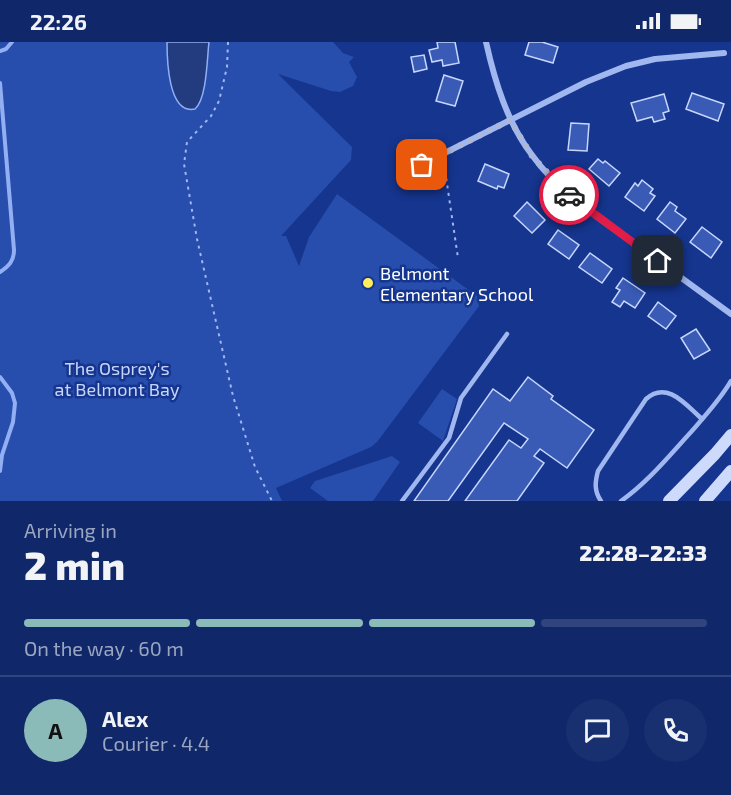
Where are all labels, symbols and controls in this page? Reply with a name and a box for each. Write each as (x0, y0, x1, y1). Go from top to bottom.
text: 22:26 (30, 8, 87, 34)
pin (396, 139, 447, 190)
icon: bag (405, 148, 438, 181)
courier (539, 165, 599, 225)
icon: car (553, 179, 586, 212)
pin (632, 235, 683, 286)
icon: home (641, 244, 674, 277)
place label: Belmont Elementary School (380, 262, 534, 305)
marker: Belmont Elementary School (361, 276, 375, 290)
park label: The Osprey's at Belmont Bay (55, 357, 180, 400)
text: Arriving in (24, 518, 117, 542)
text: 22:28–22:33 (579, 539, 707, 565)
text: 2 min (24, 541, 125, 588)
text: On the way · 60 m (24, 636, 184, 660)
button: chat (566, 699, 629, 762)
button: phone (644, 699, 707, 762)
text: Alex (102, 705, 148, 731)
text: A (48, 717, 63, 743)
text: Courier · 4.4 (102, 731, 210, 755)

